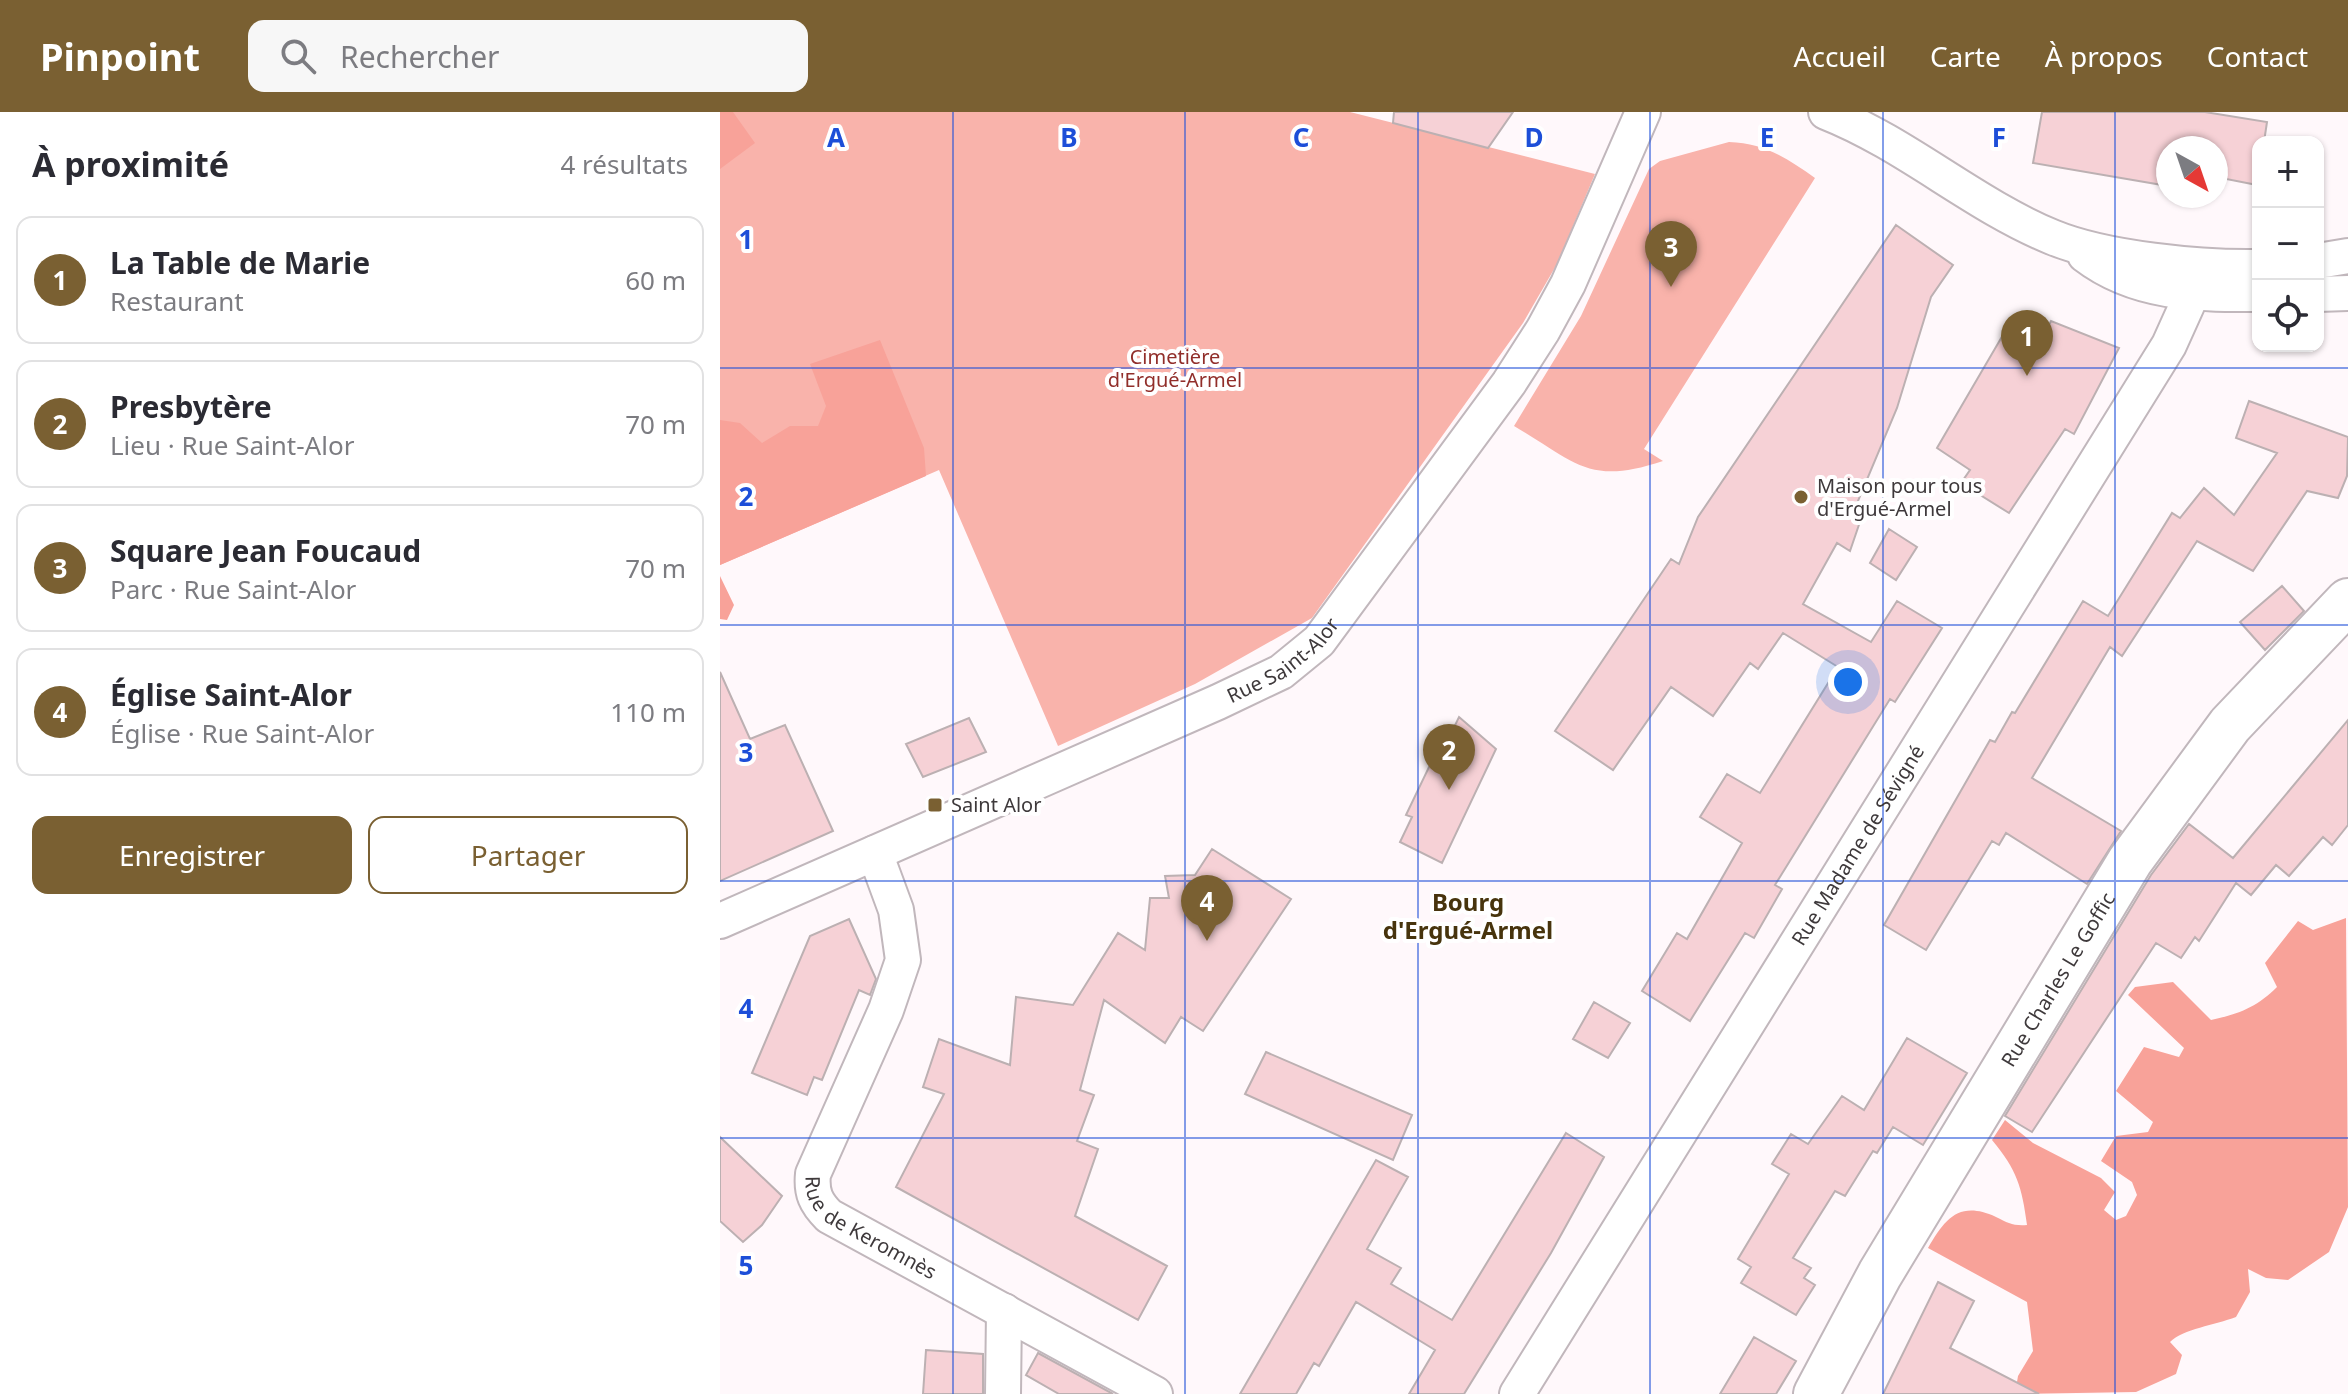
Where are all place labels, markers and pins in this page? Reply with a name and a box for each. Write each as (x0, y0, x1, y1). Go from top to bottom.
pin: 3 (1645, 221, 1697, 287)
pin: 1 (2001, 310, 2053, 376)
place label: Maison pour tous d'Ergué-Armel (1817, 472, 1982, 522)
marker: Maison pour tous d'Ergué-Armel (1792, 488, 1810, 506)
pin: 2 (1423, 724, 1475, 790)
place label: Saint Alor (951, 791, 1041, 818)
marker: Saint Alor (926, 796, 944, 814)
pin: 4 (1181, 875, 1233, 941)

